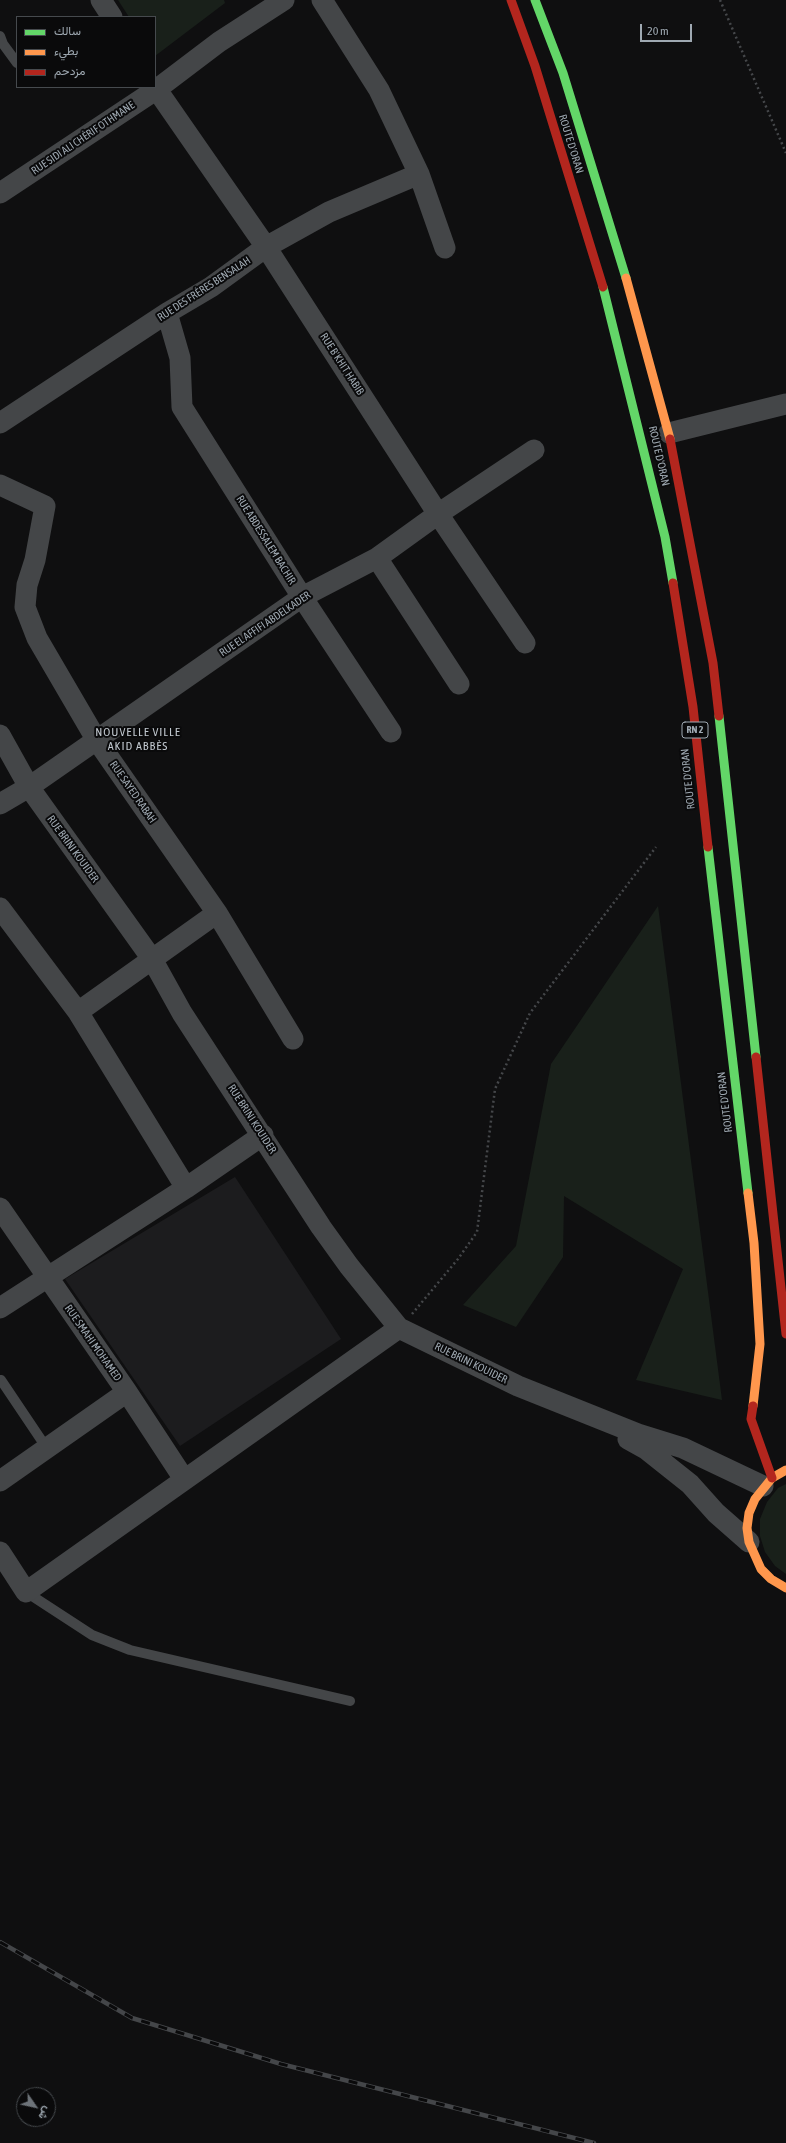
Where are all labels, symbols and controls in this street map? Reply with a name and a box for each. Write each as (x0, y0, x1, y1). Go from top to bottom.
legend (16, 16, 156, 88)
scale bar (642, 16, 694, 42)
text: سالك (54, 24, 81, 38)
text: 20 m (647, 24, 669, 38)
text: بطيء (54, 44, 78, 58)
text: مزدحم (54, 64, 85, 78)
street label: RUE SIDI ALI CHÉRIF OTHMANE (29, 99, 137, 177)
street label: ROUTE D'ORAN (556, 113, 586, 175)
street label: RUE DES FRÈRES BENSALAH (155, 254, 253, 324)
street label: RUE B'KHIT HABIB (317, 331, 367, 397)
street label: ROUTE D'ORAN (646, 425, 672, 487)
street label: RUE ABDESSALEM BACHIR (233, 493, 299, 587)
street label: RUE EL AFFIFI ABDELKADER (217, 589, 313, 659)
road number: RN 2 (682, 722, 708, 738)
district label: NOUVELLE VILLE AKID ABBÈS (95, 725, 181, 753)
street label: ROUTE D'ORAN (678, 748, 698, 810)
street label: RUE SAYED RABAH (107, 758, 159, 826)
street label: RUE BRINI KOUIDER (44, 813, 102, 885)
street label: ROUTE D'ORAN (715, 1071, 735, 1133)
street label: RUE BRINI KOUIDER (225, 1082, 279, 1156)
street label: RUE SMAHI MOHAMED (62, 1302, 124, 1384)
street label: RUE BRINI KOUIDER (432, 1340, 510, 1386)
north arrow (16, 2087, 56, 2127)
text: ش (36, 2104, 54, 2122)

